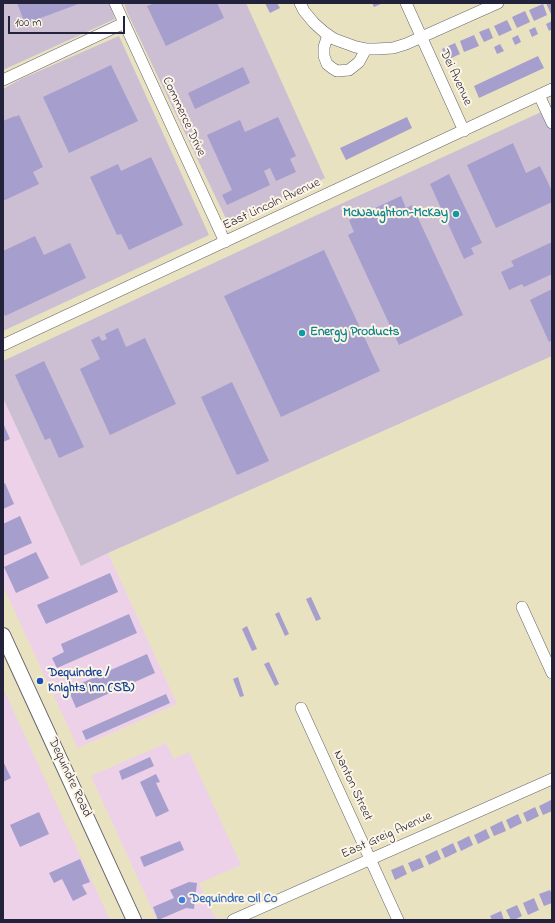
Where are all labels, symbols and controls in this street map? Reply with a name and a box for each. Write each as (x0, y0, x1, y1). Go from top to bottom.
scale bar (10, 8, 127, 34)
text: 100 m (15, 14, 42, 32)
street label: Dei Avenue (435, 48, 475, 108)
street label: Commerce Drive (158, 75, 208, 159)
street label: East Lincoln Avenue (221, 176, 323, 234)
place label: McNaughton-McKay (343, 206, 448, 222)
marker: McNaughton-McKay (451, 209, 461, 219)
place label: Energy Products (310, 325, 399, 341)
marker: Energy Products (297, 328, 307, 338)
place label: Dequindre / Knights Inn (SB) (48, 666, 134, 697)
marker: Dequindre / Knights Inn (SB) (35, 676, 45, 686)
street label: Dequindre Road (44, 736, 94, 820)
street label: Nanton Street (329, 748, 375, 824)
street label: East Greig Avenue (339, 809, 435, 863)
place label: Dequindre Oil Co (190, 892, 278, 908)
marker: Dequindre Oil Co (177, 895, 187, 905)

